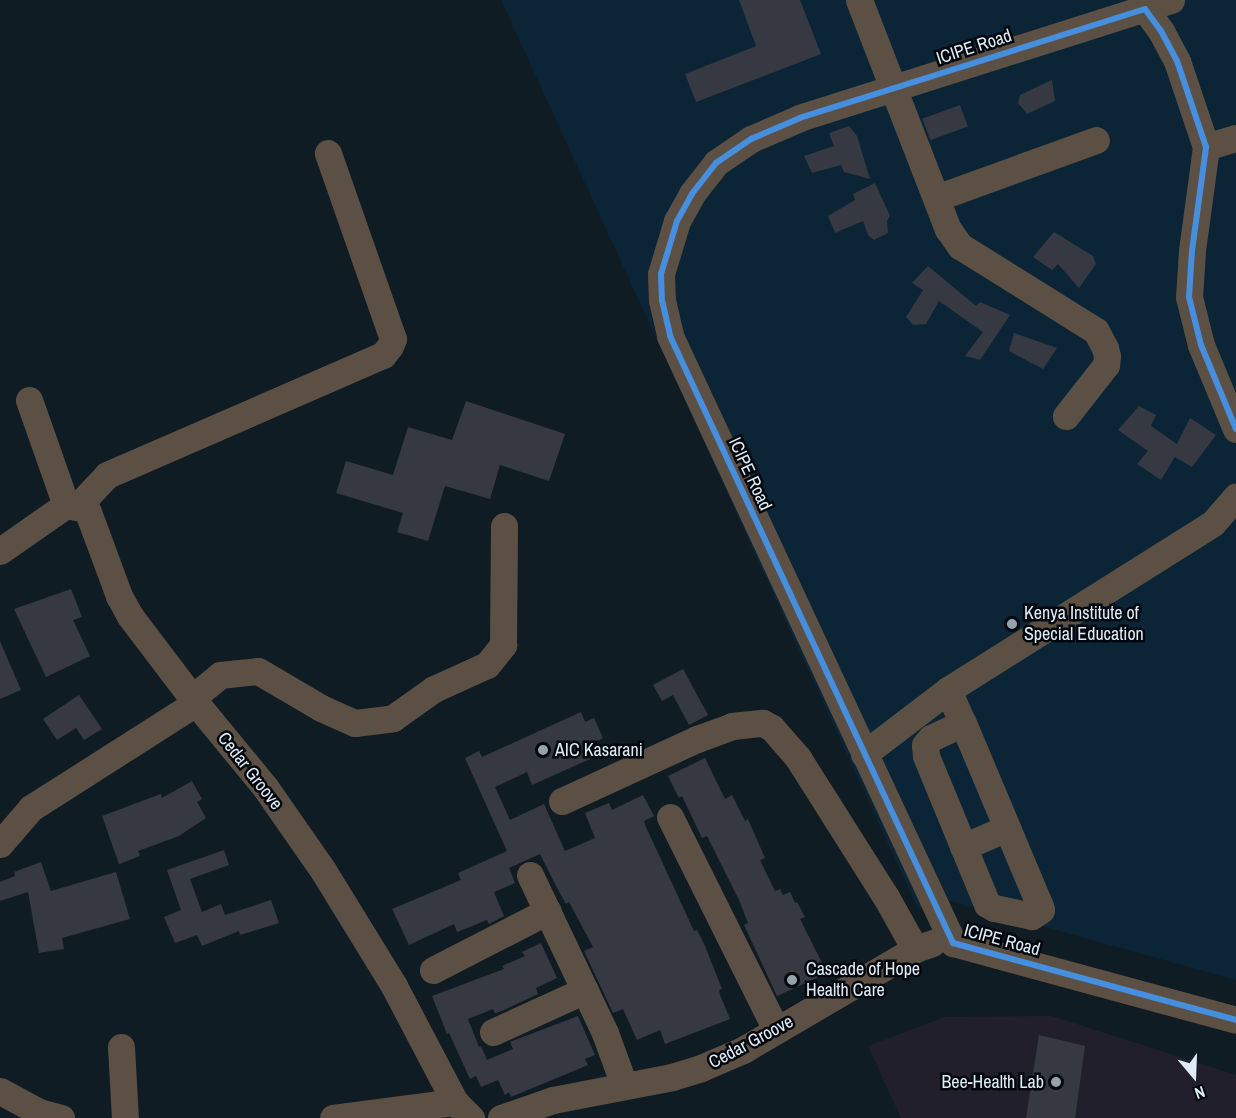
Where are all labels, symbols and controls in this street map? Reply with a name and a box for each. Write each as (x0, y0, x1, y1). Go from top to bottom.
street label: ICIPE Road (934, 25, 1014, 69)
street label: ICIPE Road (724, 434, 776, 514)
place label: Kenya Institute of Special Education (1024, 603, 1144, 646)
marker: Kenya Institute of Special Education (1005, 617, 1019, 631)
street label: Cedar Groove (213, 728, 287, 814)
place label: AIC Kasarani (555, 739, 643, 761)
marker: AIC Kasarani (536, 743, 550, 757)
street label: ICIPE Road (962, 919, 1042, 961)
place label: Cascade of Hope Health Care (806, 959, 920, 1002)
marker: Cascade of Hope Health Care (783, 971, 801, 989)
street label: Cedar Groove (705, 1011, 797, 1073)
north arrow (1164, 1046, 1224, 1106)
place label: Bee-Health Lab (941, 1071, 1044, 1093)
marker: Bee-Health Lab (1049, 1075, 1063, 1089)
text: N (1192, 1081, 1208, 1105)

